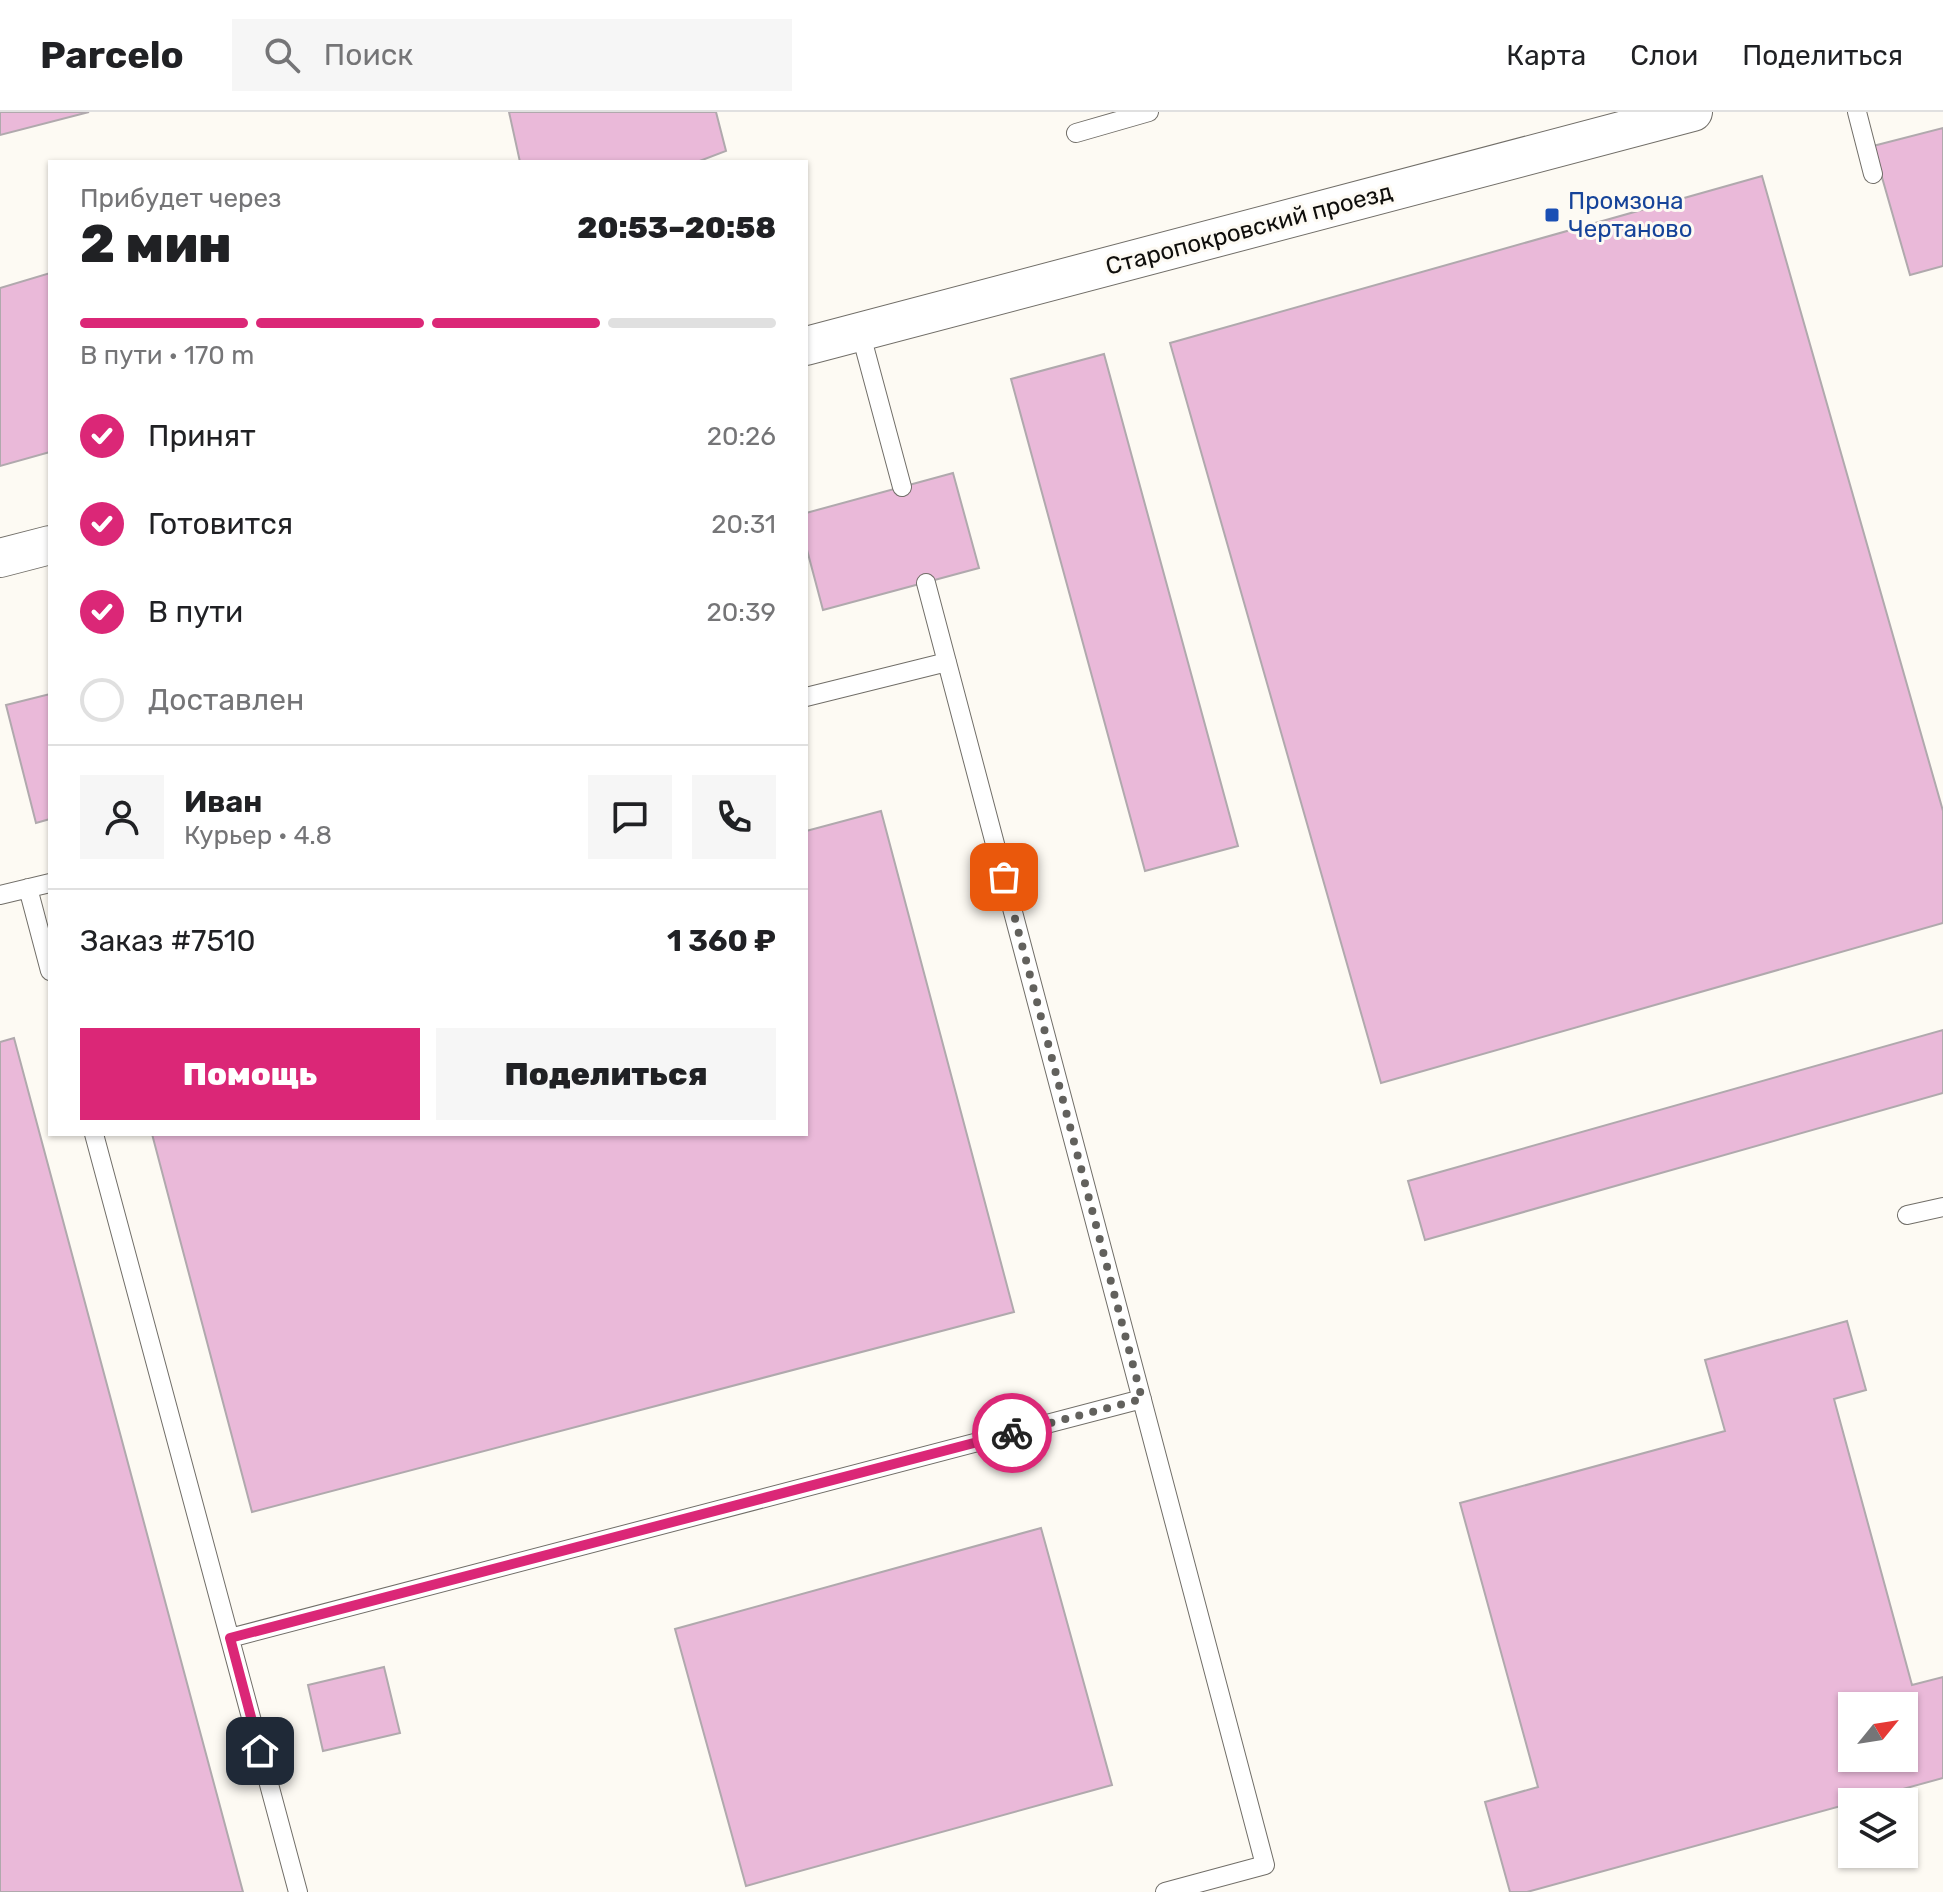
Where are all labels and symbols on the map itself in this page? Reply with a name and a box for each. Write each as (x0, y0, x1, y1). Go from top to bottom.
street label: Старопокровский проезд (1103, 177, 1395, 281)
place label: Промзона Чертаново (1568, 187, 1693, 243)
marker: Промзона Чертаново (1543, 206, 1561, 224)
pin (970, 843, 1038, 911)
courier (972, 1393, 1052, 1473)
north arrow (1838, 1692, 1918, 1772)
pin (226, 1717, 294, 1785)

